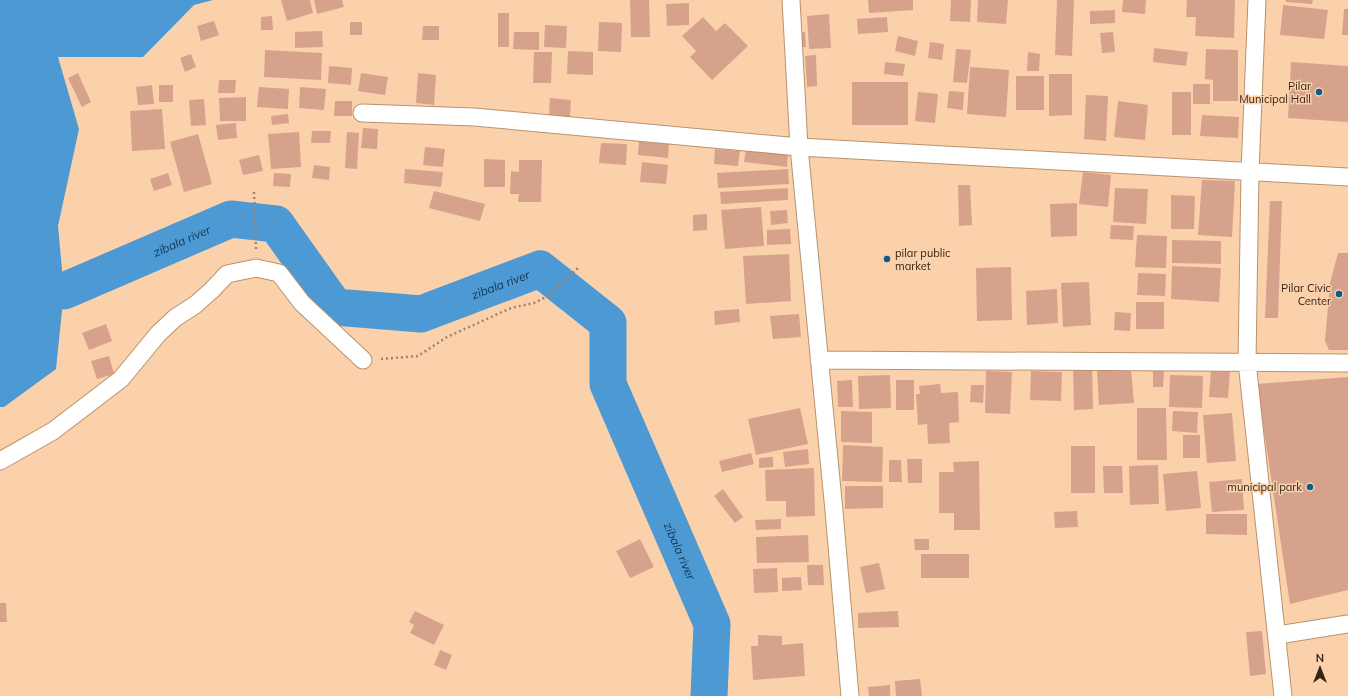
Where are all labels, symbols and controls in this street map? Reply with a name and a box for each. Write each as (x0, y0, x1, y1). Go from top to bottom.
place label: Pilar Municipal Hall (1239, 79, 1311, 106)
marker: Pilar Municipal Hall (1314, 87, 1324, 97)
water label: zibala river (151, 221, 213, 259)
place label: pilar public market (895, 246, 951, 273)
marker: pilar public market (882, 254, 892, 264)
water label: zibala river (469, 266, 532, 302)
place label: Pilar Civic Center (1281, 281, 1332, 308)
marker: Pilar Civic Center (1334, 289, 1344, 299)
place label: municipal park (1227, 480, 1302, 494)
marker: municipal park (1305, 482, 1315, 492)
water label: zibala river (661, 520, 700, 582)
north arrow (1300, 648, 1340, 688)
text: N (1316, 651, 1324, 665)

